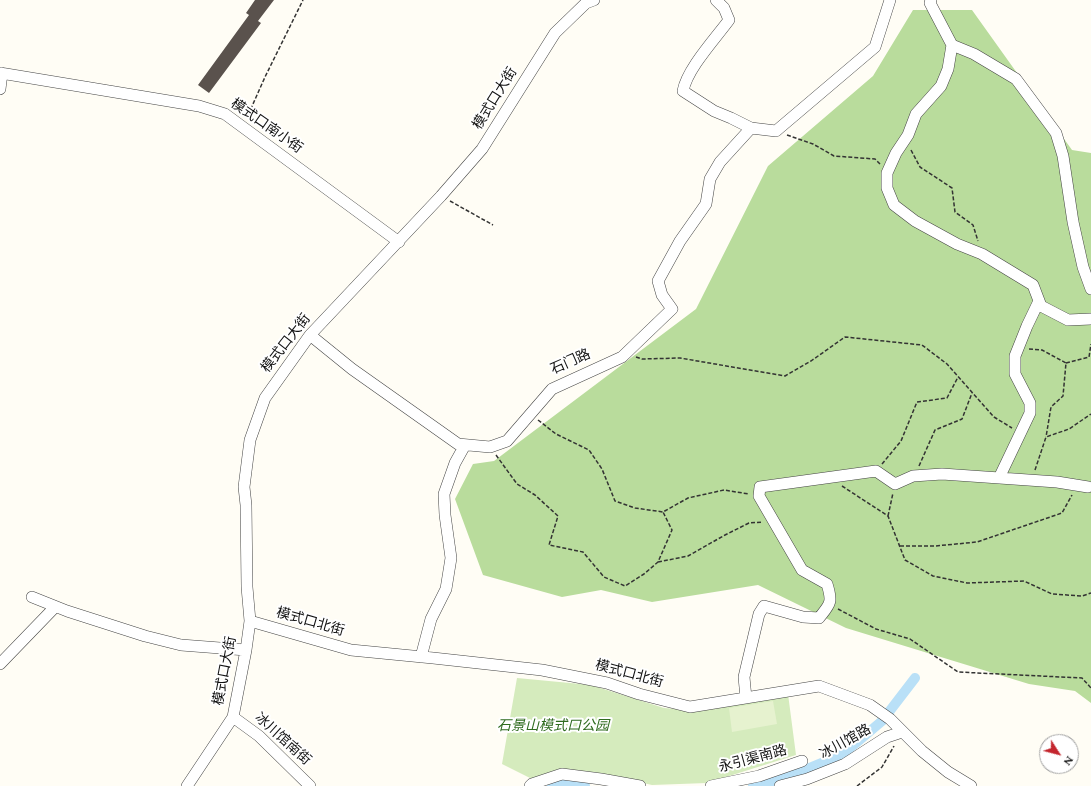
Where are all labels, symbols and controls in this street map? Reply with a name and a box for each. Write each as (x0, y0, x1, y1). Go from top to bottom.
street label: 模式口大街 (470, 65, 522, 133)
street label: 模式口南小街 (227, 96, 305, 158)
street label: 模式口大街 (259, 311, 315, 377)
street label: 石门路 (548, 347, 594, 379)
street label: 模式口北街 (274, 605, 346, 641)
street label: 模式口大街 (211, 635, 241, 707)
street label: 模式口北街 (593, 658, 665, 692)
street label: 冰川馆南街 (250, 710, 314, 770)
park label: 石景山模式口公园 (497, 719, 609, 735)
street label: 冰川馆路 (817, 722, 875, 764)
north arrow (1039, 734, 1079, 774)
street label: 永引渠南路 (717, 743, 789, 777)
text: N (1059, 752, 1078, 769)

